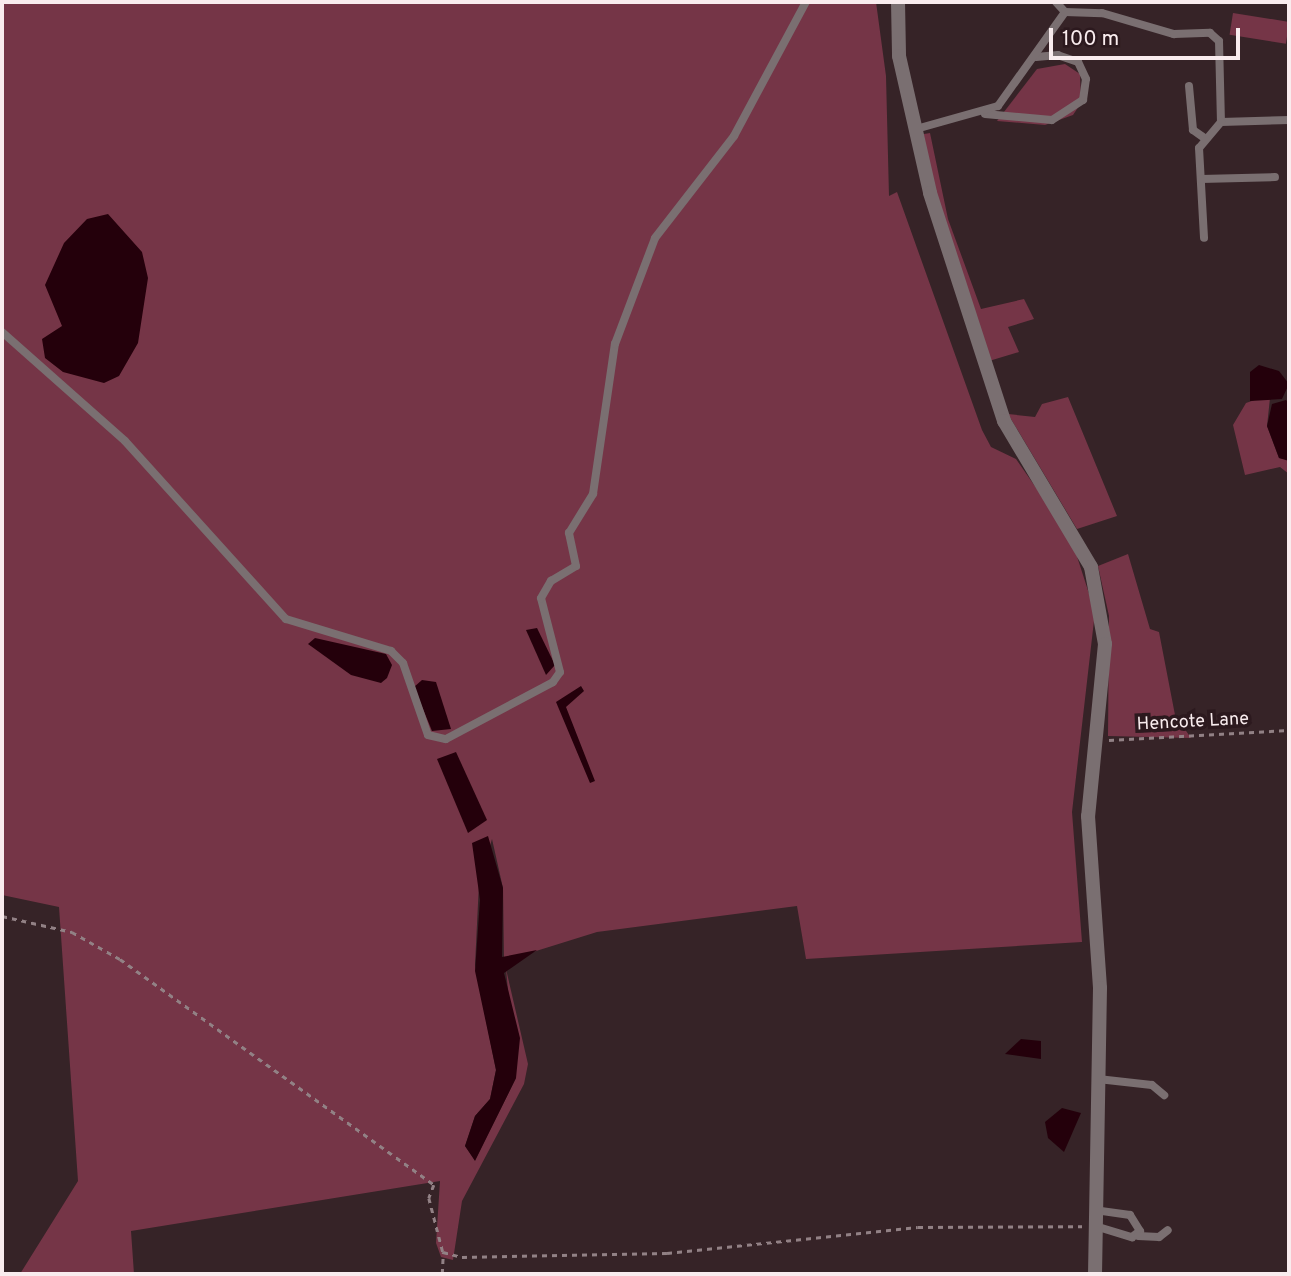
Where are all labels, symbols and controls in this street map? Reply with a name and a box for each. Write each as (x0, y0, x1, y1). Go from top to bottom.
scale bar (1053, 14, 1244, 58)
text: 100 m (1062, 26, 1119, 53)
street label: Hencote Lane (1136, 709, 1250, 737)

